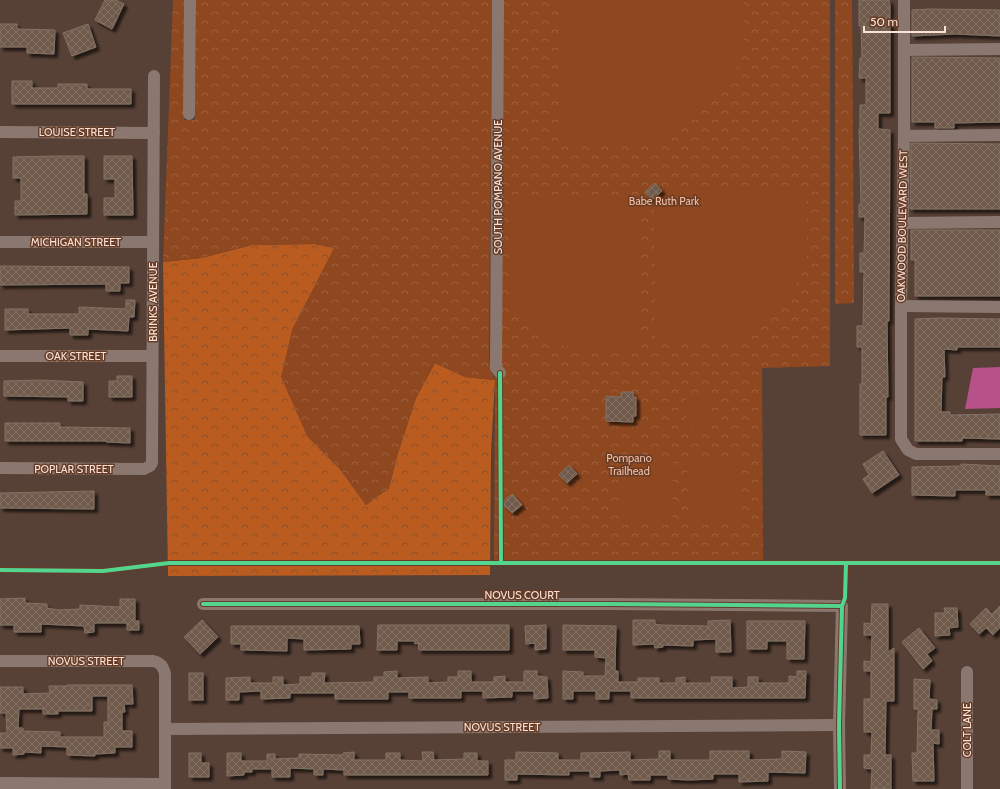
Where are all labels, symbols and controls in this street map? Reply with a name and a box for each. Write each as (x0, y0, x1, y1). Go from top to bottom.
scale bar (864, 8, 945, 34)
text: 50 m (870, 14, 898, 29)
street label: SOUTH POMPANO AVENUE (491, 120, 505, 254)
street label: LOUISE STREET (39, 125, 115, 139)
street label: OAKWOOD BOULEVARD WEST (894, 149, 910, 302)
park label: Babe Ruth Park (629, 194, 699, 208)
street label: MICHIGAN STREET (31, 235, 121, 249)
street label: BRINKS AVENUE (146, 262, 160, 342)
street label: OAK STREET (46, 349, 107, 363)
park label: Pompano Trailhead (606, 451, 652, 478)
street label: POPLAR STREET (34, 462, 114, 476)
street label: NOVUS COURT (484, 588, 560, 602)
street label: NOVUS STREET (48, 654, 124, 668)
street label: COLT LANE (960, 703, 974, 757)
street label: NOVUS STREET (464, 720, 540, 734)

